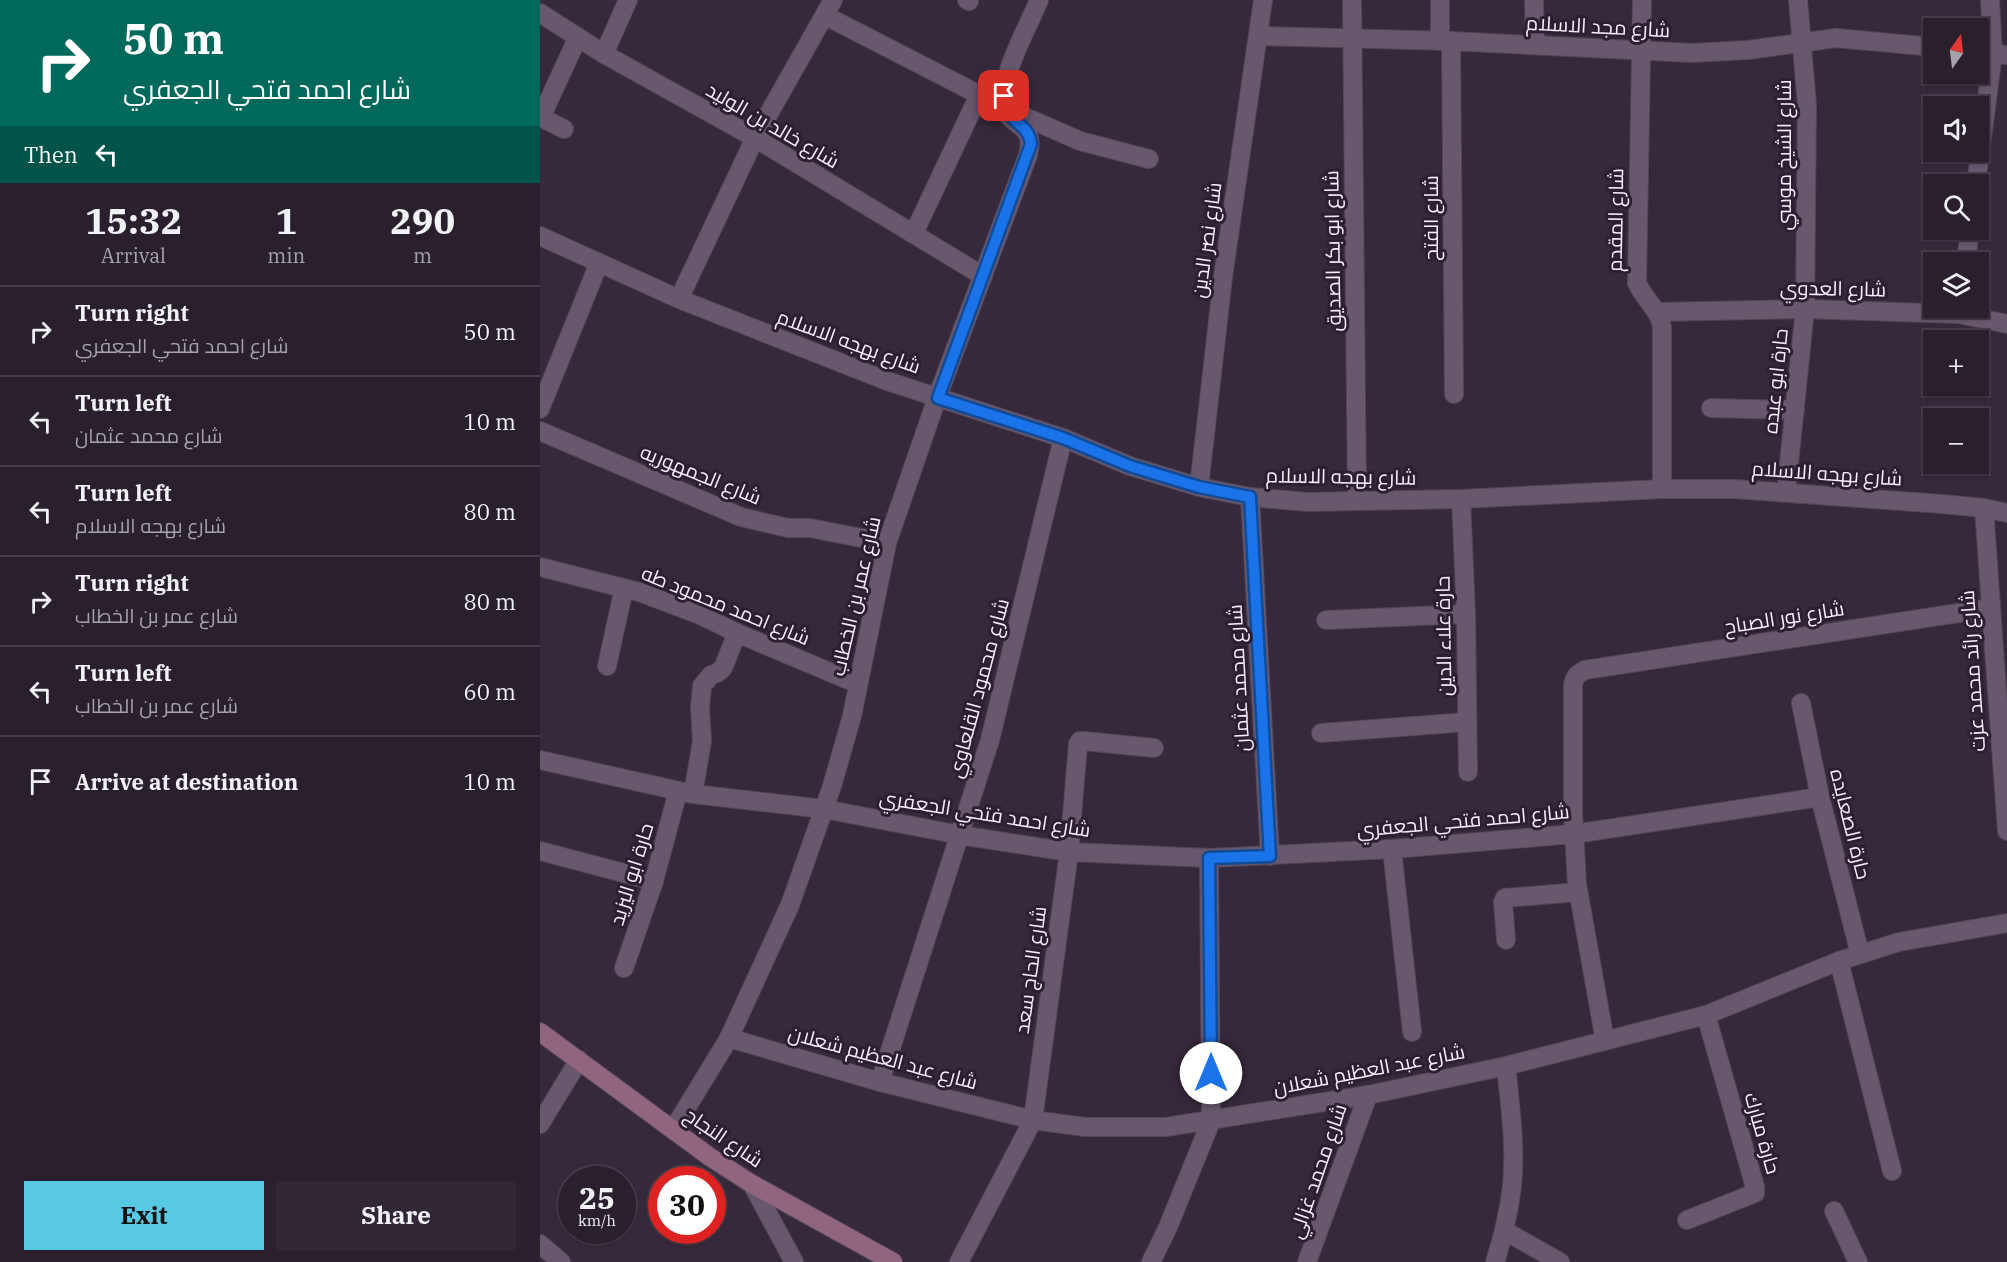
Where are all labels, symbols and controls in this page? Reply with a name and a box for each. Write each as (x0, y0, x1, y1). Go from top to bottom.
street label: شارع مجد الاسلام (1525, 9, 1671, 44)
text: 50 m (123, 11, 224, 66)
north arrow (1923, 18, 1989, 84)
map controls (1923, 18, 1989, 474)
icon: right (24, 24, 102, 102)
pin (978, 70, 1029, 121)
text: شارع احمد فتحي الجعفري (123, 71, 411, 106)
street label: شارع خالد بن الوليد (701, 76, 845, 175)
icon: arrive (987, 79, 1020, 112)
street label: شارع الشيخ موسي (1770, 79, 1799, 231)
button: sound (1923, 96, 1989, 162)
icon: left (90, 138, 123, 171)
text: Then (24, 140, 78, 169)
street label: شارع المقدم (1601, 168, 1630, 272)
street label: شارع ابو بكر الصديق (1317, 170, 1348, 332)
button: search (1923, 174, 1989, 240)
street label: شارع الفتح (1417, 175, 1445, 261)
street label: شارع نصر الدين (1185, 180, 1228, 300)
text: 15:32 (85, 197, 182, 244)
text: 1 (275, 197, 297, 244)
text: 290 (390, 197, 455, 244)
text: Arrival (101, 242, 166, 269)
text: min (267, 242, 305, 269)
text: m (413, 242, 432, 269)
button: layers (1923, 252, 1989, 318)
street label: شارع العدوي (1779, 274, 1886, 305)
text: Turn right (75, 298, 189, 327)
street label: شارع بهجه الاسلام (773, 303, 925, 380)
icon: right (24, 315, 57, 348)
text: 50 m (464, 317, 516, 346)
street label: حارة ابو عبده (1756, 327, 1794, 435)
button: + (1923, 330, 1989, 396)
text: شارع احمد فتحي الجعفري (75, 332, 288, 359)
text: Turn left (75, 388, 171, 417)
icon: left (24, 405, 57, 438)
text: 10 m (464, 407, 516, 436)
button: − (1923, 408, 1989, 474)
text: شارع محمد عثمان (75, 422, 223, 449)
street label: شارع الجمهوريه (636, 437, 766, 511)
street label: شارع بهجه الاسلام (1751, 454, 1903, 493)
street label: شارع بهجه الاسلام (1265, 461, 1417, 492)
text: Turn left (75, 478, 171, 507)
icon: left (24, 495, 57, 528)
text: 80 m (464, 497, 516, 526)
text: شارع بهجه الاسلام (75, 512, 226, 539)
street label: شارع عمر بن الخطاب (824, 514, 887, 679)
street label: شارع احمد محمود طه (637, 559, 814, 652)
text: Turn right (75, 568, 189, 597)
street label: حارة علاء الدين (1428, 576, 1458, 696)
icon: right (24, 585, 57, 618)
text: 80 m (464, 587, 516, 616)
street label: شارع رائد محمد عزت (1953, 589, 1992, 753)
street label: شارع نور الصباح (1722, 594, 1846, 641)
street label: شارع محمود القلعاوي (941, 595, 1018, 782)
text: شارع عمر بن الخطاب (75, 602, 238, 629)
street label: شارع محمد عثمان (1221, 604, 1256, 752)
text: Turn left (75, 658, 171, 687)
icon: left (24, 675, 57, 708)
text: 60 m (464, 677, 516, 706)
text: شارع عمر بن الخطاب (75, 692, 238, 719)
icon: arrive (24, 765, 57, 798)
street label: حارة الصعايده (1824, 766, 1878, 882)
text: Arrive at destination (75, 767, 298, 796)
text: 10 m (464, 767, 516, 796)
street label: شارع احمد فتحي الجعفري (877, 783, 1093, 846)
street label: شارع احمد فتحي الجعفري (1355, 797, 1571, 846)
street label: حارة ابو اليزيد (603, 819, 659, 929)
street label: شارع الحاج سعد (1008, 905, 1053, 1036)
street label: شارع عبد العظيم شعلان (785, 1019, 981, 1096)
street label: شارع عبد العظيم شعلان (1271, 1037, 1467, 1102)
position arrow (1179, 1041, 1243, 1105)
street label: حارة مبارك (1738, 1089, 1788, 1177)
street label: شارع محمد غزالي (1281, 1100, 1356, 1243)
street label: شارع النجاح (679, 1101, 769, 1174)
speed limit sign: 30 (648, 1166, 726, 1244)
text: 25 (579, 1178, 615, 1217)
button: Exit (24, 1181, 264, 1250)
button: Share (276, 1181, 516, 1250)
text: km/h (578, 1211, 616, 1230)

